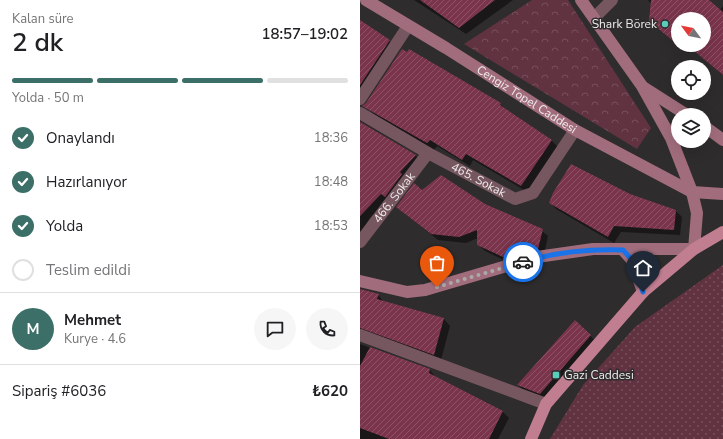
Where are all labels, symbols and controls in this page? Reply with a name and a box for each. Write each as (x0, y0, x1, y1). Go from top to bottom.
text: Kalan süre (12, 10, 74, 28)
north arrow (671, 12, 711, 52)
map controls (671, 12, 711, 148)
place label: Shark Börek (592, 16, 658, 32)
marker: Shark Börek (660, 19, 670, 29)
text: 18:57–19:02 (261, 24, 348, 44)
text: 2 dk (12, 25, 63, 60)
button: locate (671, 60, 711, 100)
street label: Cengiz Topel Caddesi (474, 62, 580, 137)
text: Yolda · 50 m (12, 89, 84, 107)
button: layers (671, 108, 711, 148)
icon: check (12, 127, 34, 149)
text: Onaylandı (46, 128, 115, 148)
text: 18:36 (314, 129, 348, 147)
street label: 465. Sokak (448, 159, 510, 201)
street label: 466. Sokak (369, 168, 419, 226)
icon: check (12, 171, 34, 193)
text: Hazırlanıyor (46, 172, 127, 192)
text: 18:48 (314, 173, 348, 191)
icon: check (12, 215, 34, 237)
text: Yolda (46, 216, 83, 236)
text: 18:53 (314, 217, 348, 235)
courier (503, 242, 543, 282)
pin (420, 246, 454, 287)
icon: car (512, 251, 534, 273)
pin (626, 251, 660, 292)
icon: bag (426, 252, 448, 274)
icon: home (632, 257, 654, 279)
text: Teslim edildi (46, 260, 131, 280)
button: chat (254, 308, 296, 350)
button: phone (306, 308, 348, 350)
text: Mehmet (64, 310, 121, 330)
text: M (26, 319, 40, 339)
text: Kurye · 4.6 (64, 330, 126, 348)
place label: Gazi Caddesi (564, 367, 634, 383)
marker: Gazi Caddesi (551, 370, 561, 380)
text: Sipariş #6036 (12, 381, 106, 401)
text: ₺620 (312, 381, 348, 401)

